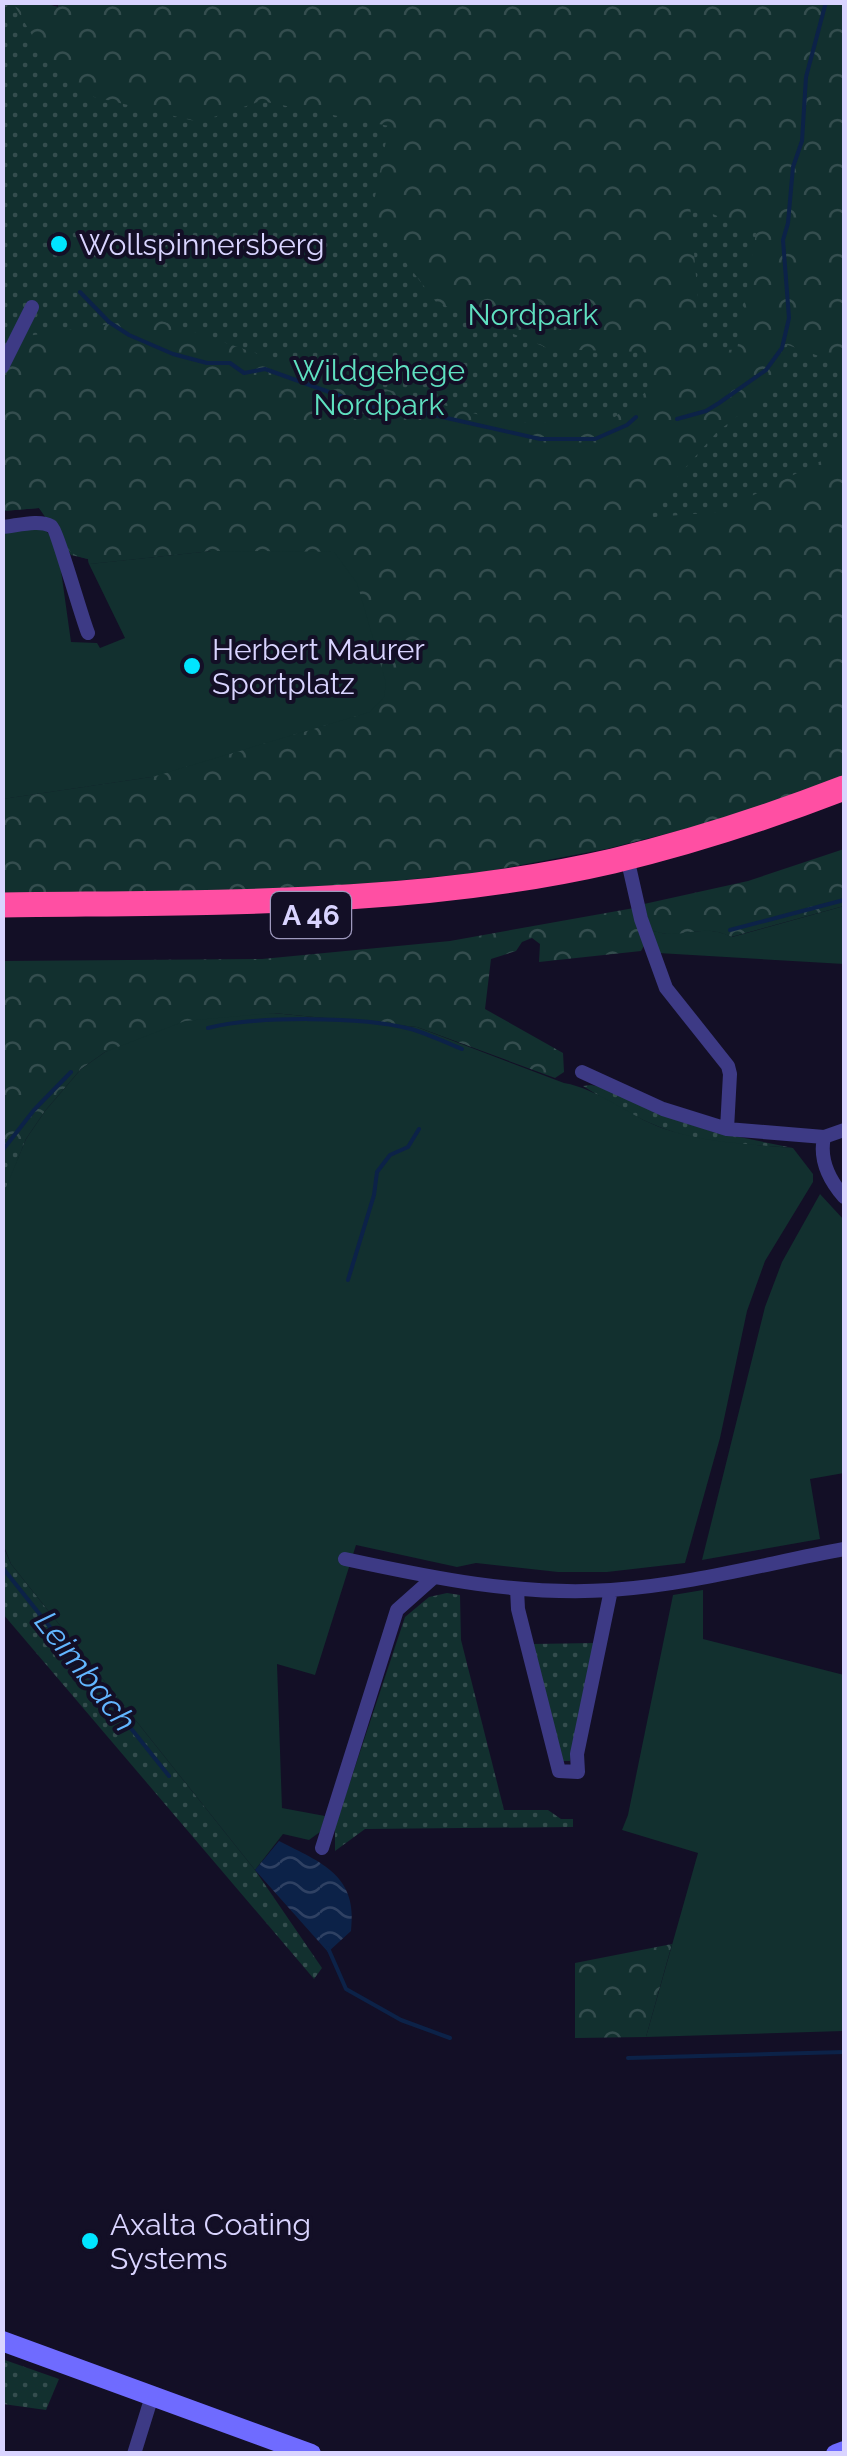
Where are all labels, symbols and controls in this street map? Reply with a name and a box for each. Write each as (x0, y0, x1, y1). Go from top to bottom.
place label: Wollspinnersberg (79, 227, 324, 262)
marker: Wollspinnersberg (48, 233, 70, 255)
park label: Nordpark (468, 297, 599, 332)
park label: Wildgehege Nordpark (293, 353, 465, 422)
place label: Herbert Maurer Sportplatz (212, 632, 425, 701)
marker: Herbert Maurer Sportplatz (181, 655, 203, 677)
road number: A 46 (271, 892, 351, 938)
water label: Leimbach (28, 1604, 144, 1738)
place label: Axalta Coating Systems (110, 2207, 311, 2276)
marker: Axalta Coating Systems (79, 2230, 101, 2252)

